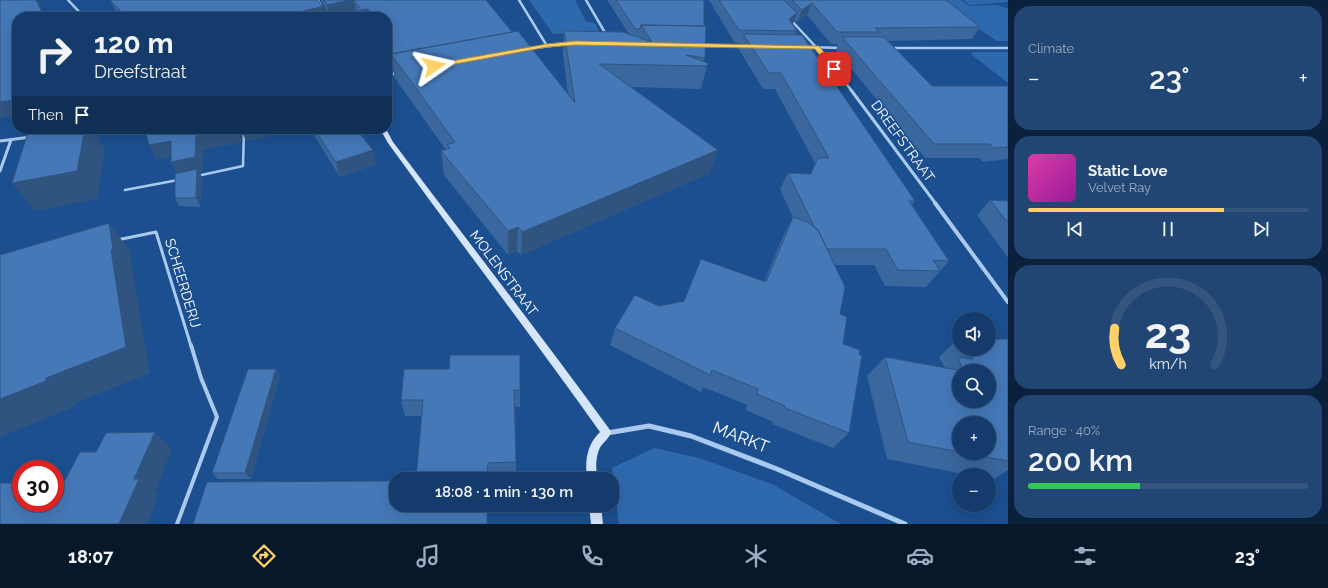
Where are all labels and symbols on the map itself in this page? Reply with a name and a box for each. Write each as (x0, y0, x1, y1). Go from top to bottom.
position arrow (413, 45, 455, 87)
pin (817, 52, 851, 86)
street label: DREEFSTRAAT (868, 97, 938, 185)
street label: MOLENSTRAAT (467, 227, 542, 319)
street label: SCHEERDERIJ (162, 236, 204, 330)
street label: MARKT (710, 417, 773, 457)
speed limit sign: 30 (12, 460, 64, 512)

